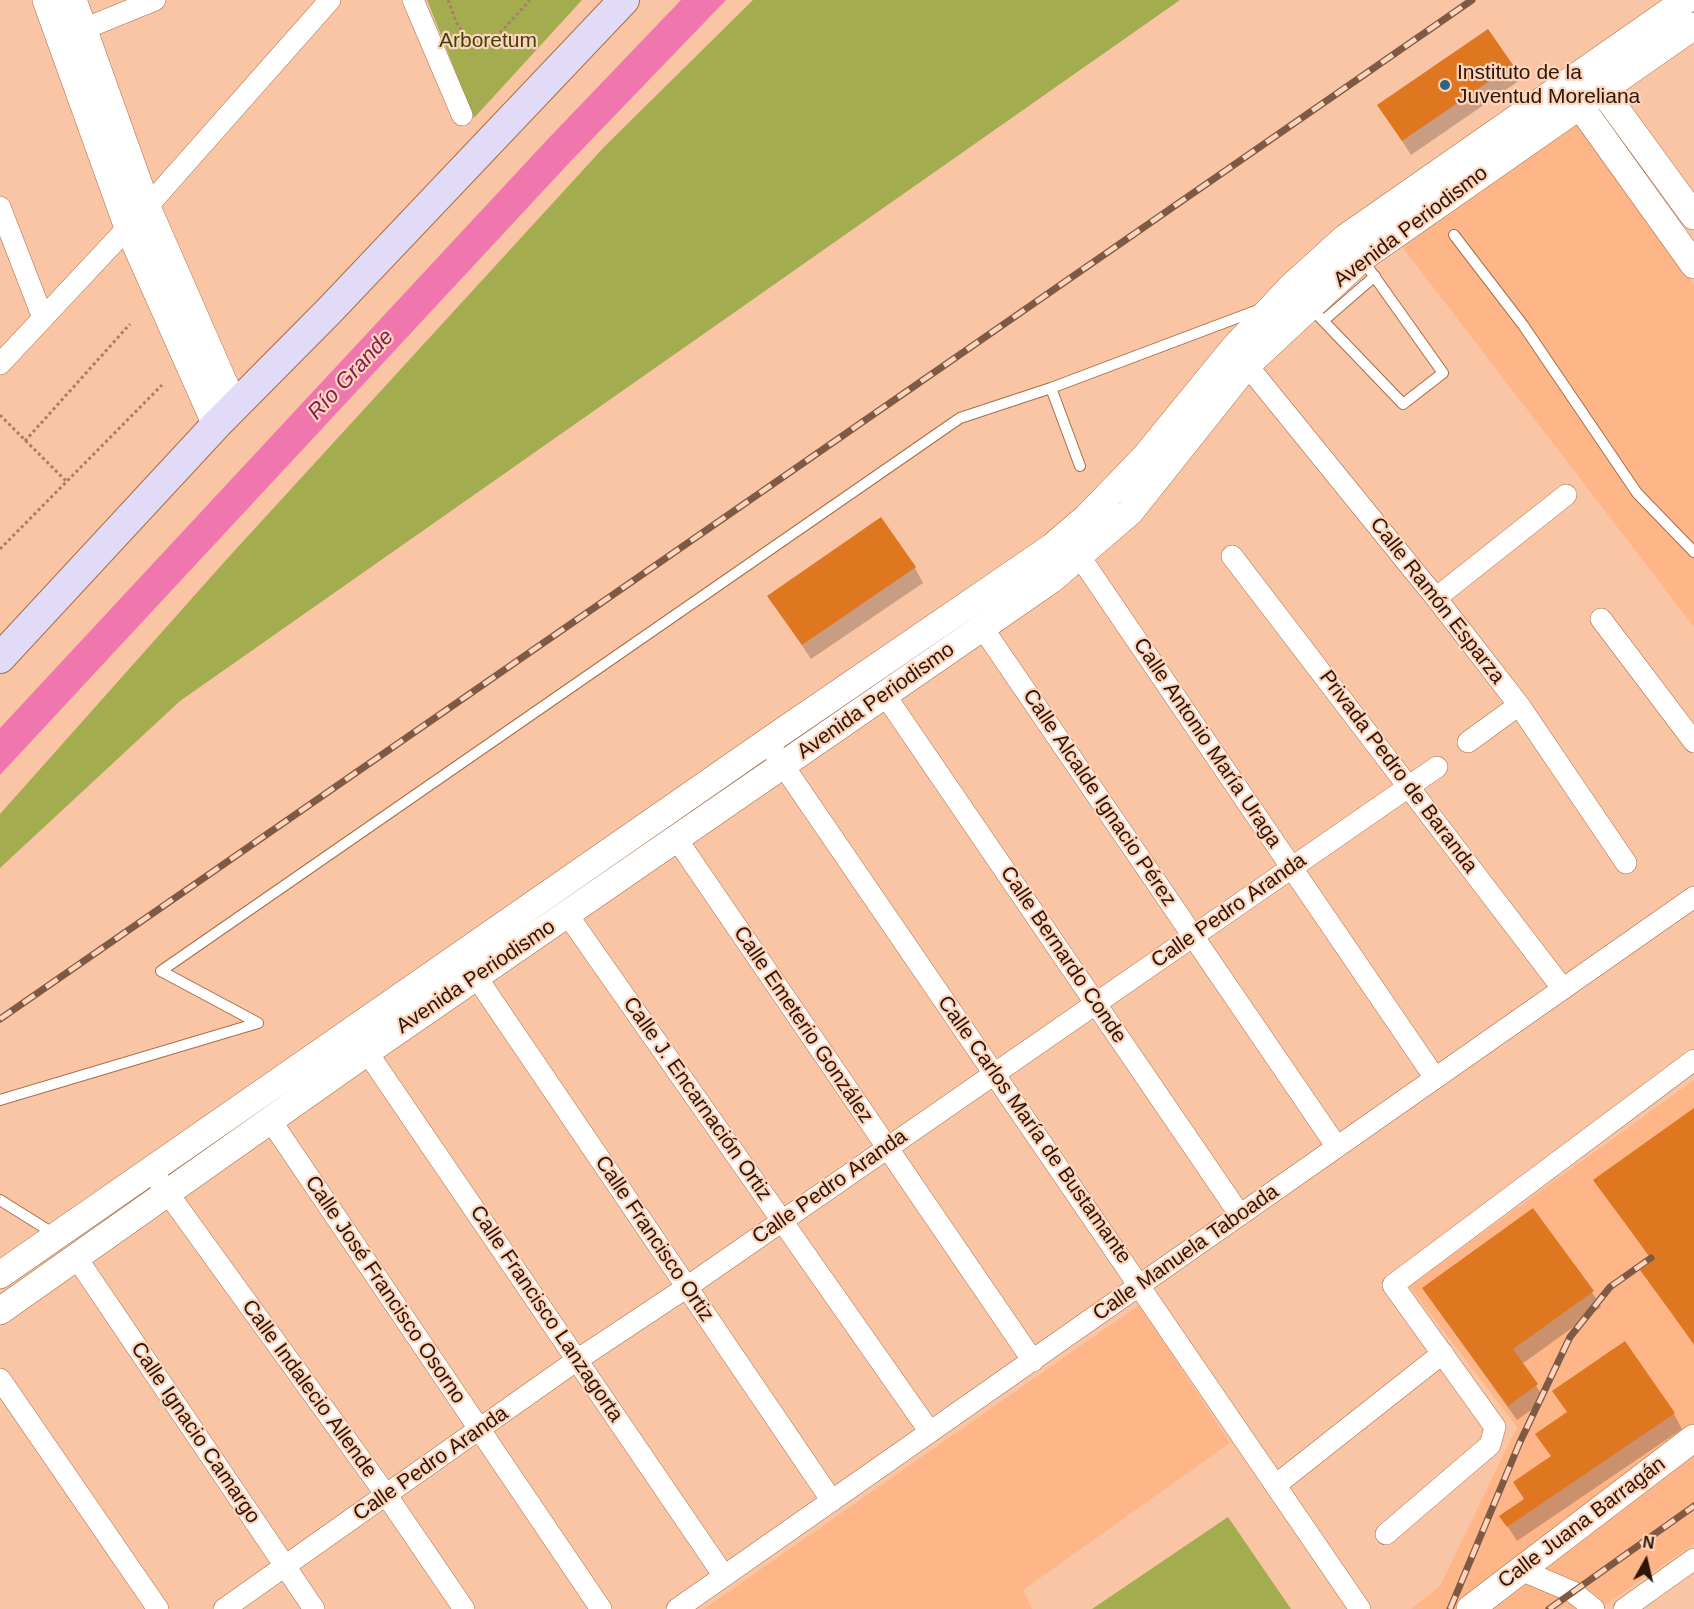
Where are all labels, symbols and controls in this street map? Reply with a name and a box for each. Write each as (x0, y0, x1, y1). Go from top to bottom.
park label: Arboretum (439, 28, 537, 54)
place label: Instituto de la Juventud Moreliana (1457, 60, 1640, 110)
marker: Instituto de la Juventud Moreliana (1438, 78, 1452, 92)
street label: Avenida Periodismo (1329, 161, 1493, 293)
water label: Río Grande (303, 324, 399, 426)
street label: Calle Ramón Esparza (1364, 513, 1510, 689)
street label: Calle Antonio María Uraga (1127, 633, 1287, 853)
street label: Avenida Periodismo (792, 637, 960, 765)
street label: Privada Pedro de Baranda (1313, 666, 1483, 878)
street label: Calle Alcalde Ignacio Pérez (1017, 685, 1181, 911)
street label: Calle Pedro Aranda (1147, 848, 1311, 974)
street label: Calle Bernardo Conde (994, 862, 1132, 1048)
street label: Avenida Periodismo (392, 914, 560, 1040)
street label: Calle Emeterio González (728, 922, 878, 1128)
street label: Calle Carlos María de Bustamante (932, 991, 1136, 1269)
street label: Calle J. Encarnación Ortiz (617, 992, 777, 1206)
street label: Calle Pedro Aranda (748, 1124, 912, 1250)
street label: Calle Francisco Ortiz (589, 1151, 719, 1327)
street label: Calle José Francisco Osorno (299, 1171, 471, 1409)
street label: Calle Manuela Taboada (1088, 1179, 1284, 1327)
street label: Calle Francisco Lanzagorta (464, 1201, 628, 1427)
street label: Calle Indalecio Allende (236, 1295, 382, 1483)
street label: Calle Ignacio Camargo (125, 1337, 265, 1529)
street label: Calle Pedro Aranda (349, 1401, 513, 1527)
street label: Calle Juana Barragán (1493, 1452, 1671, 1594)
north arrow (1616, 1531, 1676, 1591)
text: N (1642, 1533, 1655, 1552)

